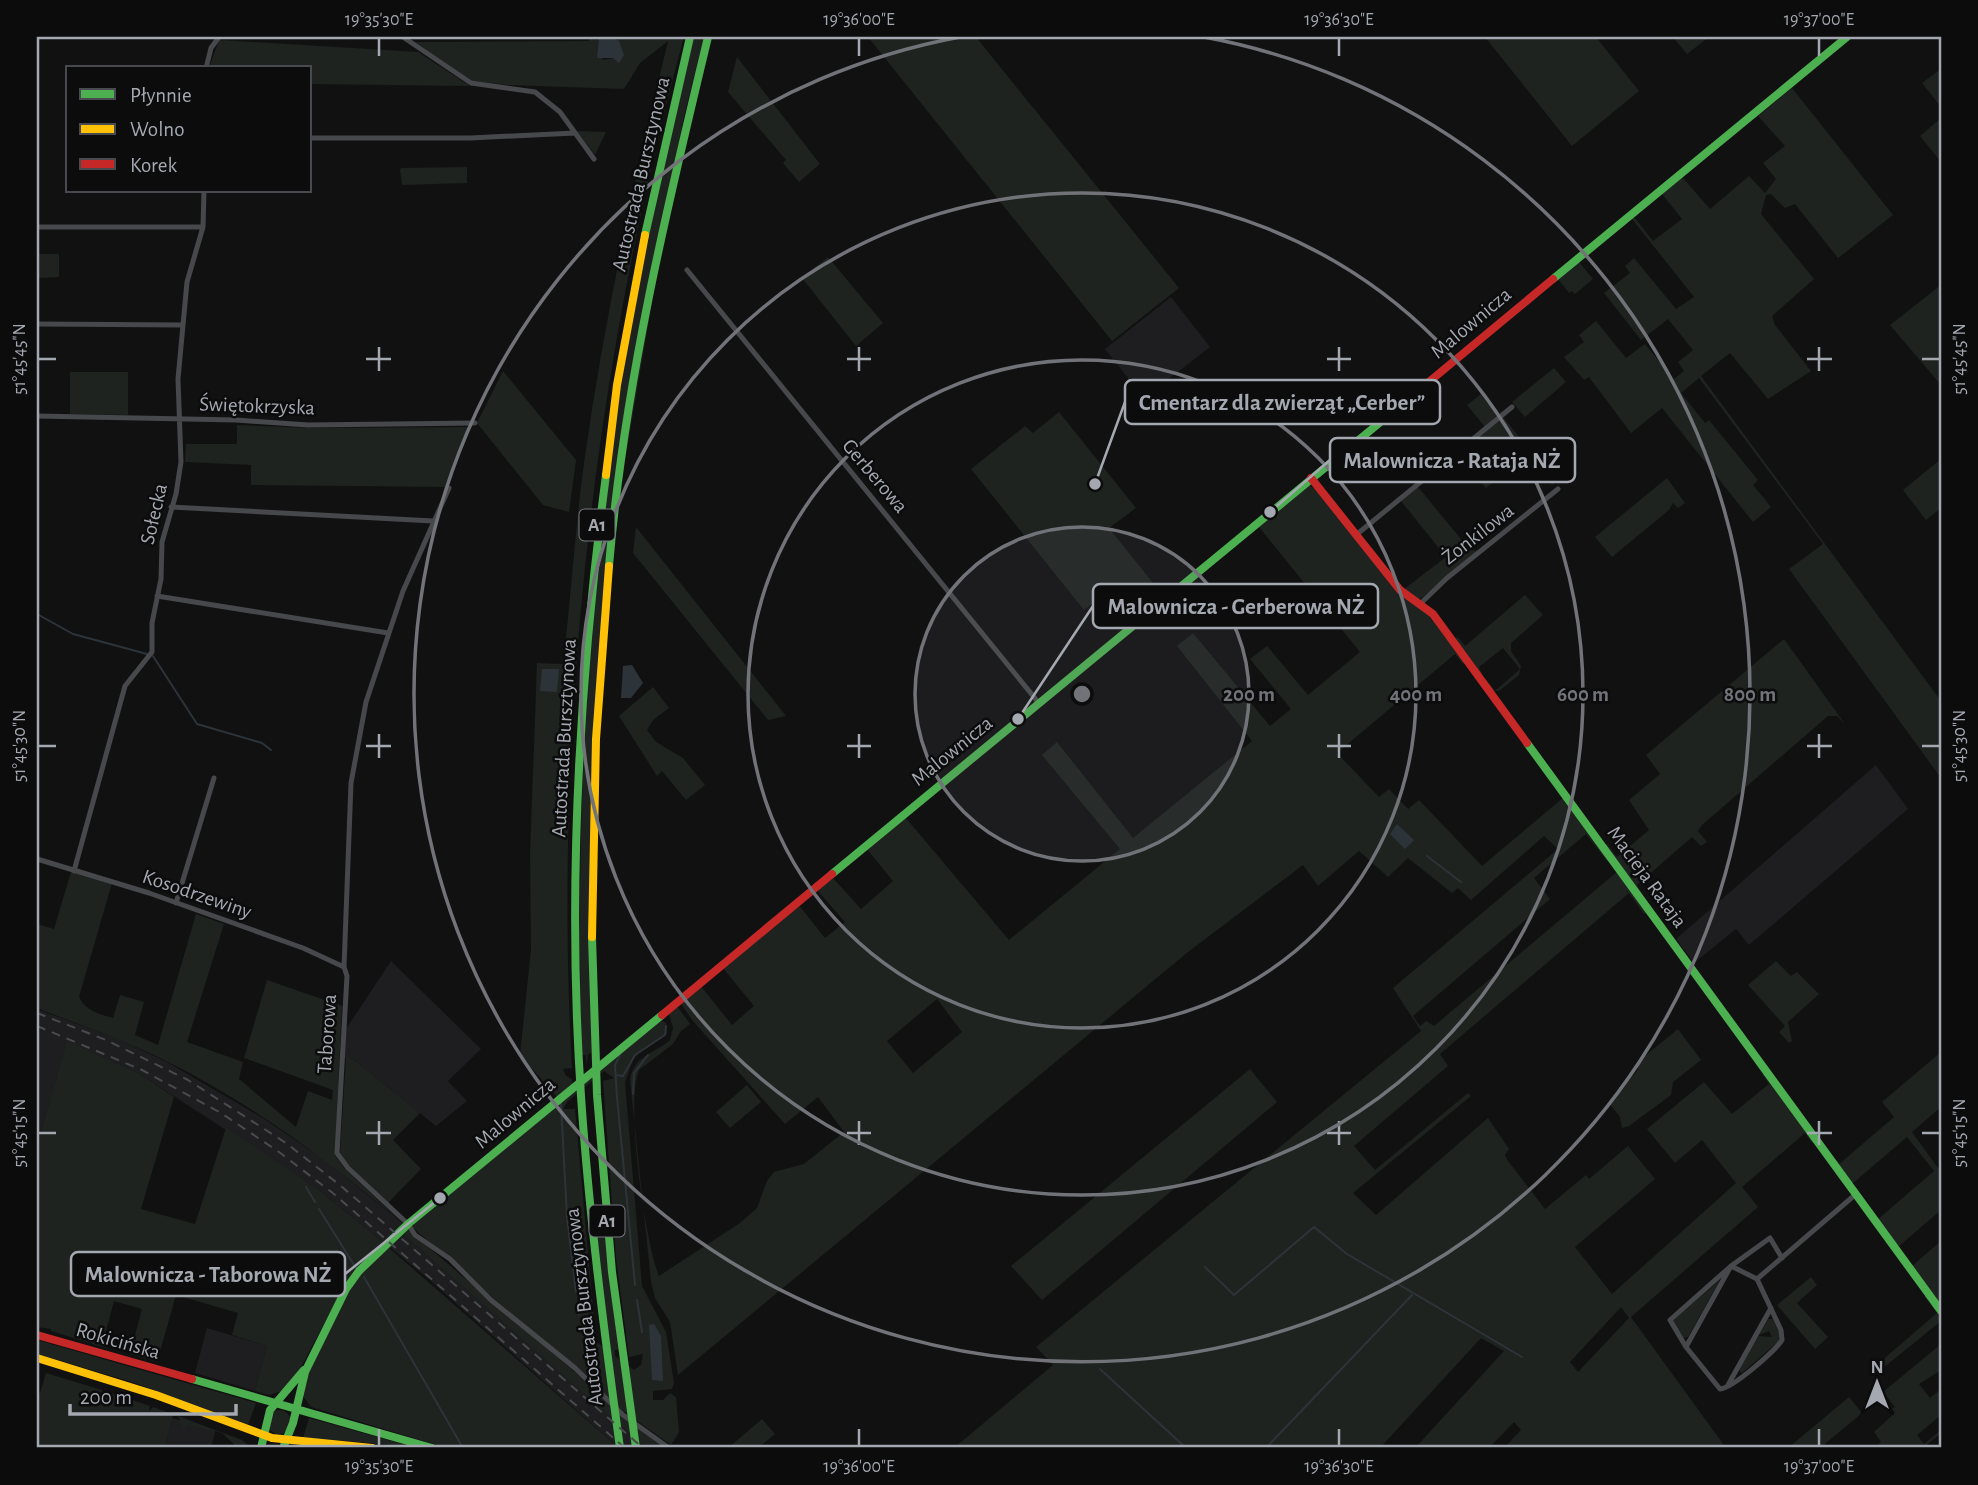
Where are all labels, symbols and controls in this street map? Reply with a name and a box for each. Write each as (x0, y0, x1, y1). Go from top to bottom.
text: 19°35'30"E (345, 11, 414, 29)
text: 19°36'00"E (823, 11, 895, 29)
text: 19°36'30"E (1304, 11, 1374, 29)
text: 19°37'00"E (1784, 11, 1855, 29)
legend (66, 66, 312, 192)
street label: Autostrada Bursztynowa (608, 74, 674, 273)
text: Płynnie (130, 85, 192, 106)
text: Wolno (130, 119, 184, 140)
text: Korek (130, 155, 178, 176)
street label: Malownicza (1427, 283, 1515, 362)
text: 51°45'45"N (11, 323, 29, 395)
text: 51°45'45"N (1951, 323, 1969, 395)
callout: Cmentarz dla zwierząt „Cerber” (1125, 380, 1440, 424)
street label: Świętokrzyska (199, 390, 316, 419)
text: Cmentarz dla zwierząt „Cerber” (1139, 392, 1425, 415)
street label: Gerberowa (838, 435, 912, 517)
callout: Malownicza - Rataja NŻ (1330, 438, 1575, 482)
text: Malownicza - Rataja NŻ (1343, 447, 1561, 473)
street label: Sołecka (137, 481, 171, 547)
street label: Żonkilowa (1437, 499, 1518, 568)
road number: A1 (580, 510, 614, 540)
callout: Malownicza - Gerberowa NŻ (1093, 584, 1378, 628)
text: Malownicza - Gerberowa NŻ (1107, 593, 1365, 619)
street label: Autostrada Bursztynowa (548, 638, 580, 838)
centre of rings (1070, 682, 1094, 706)
text: 200 m (1223, 684, 1275, 705)
text: 400 m (1390, 684, 1442, 705)
text: 600 m (1557, 684, 1609, 705)
text: 800 m (1724, 684, 1776, 705)
text: 51°45'30"N (11, 710, 29, 782)
text: 51°45'30"N (1951, 710, 1969, 782)
street label: Malownicza (907, 712, 997, 790)
street label: Macieja Rataja (1603, 822, 1691, 932)
street label: Kosodrzewiny (140, 866, 254, 922)
street label: Taborowa (314, 993, 340, 1075)
street label: Malownicza (471, 1073, 559, 1152)
text: 51°45'15"N (11, 1098, 29, 1168)
text: 51°45'15"N (1951, 1098, 1969, 1168)
road number: A1 (590, 1205, 624, 1236)
street label: Autostrada Bursztynowa (561, 1207, 607, 1407)
callout: Malownicza - Taborowa NŻ (71, 1252, 345, 1296)
text: Malownicza - Taborowa NŻ (85, 1261, 331, 1287)
street label: Rokicińska (74, 1319, 163, 1363)
north arrow (1842, 1348, 1912, 1418)
text: N (1870, 1358, 1884, 1377)
scale bar (70, 1373, 236, 1417)
text: 200 m (80, 1387, 132, 1408)
text: 19°35'30"E (345, 1458, 414, 1476)
text: 19°36'00"E (823, 1458, 895, 1476)
text: 19°36'30"E (1304, 1458, 1374, 1476)
text: 19°37'00"E (1784, 1458, 1855, 1476)

